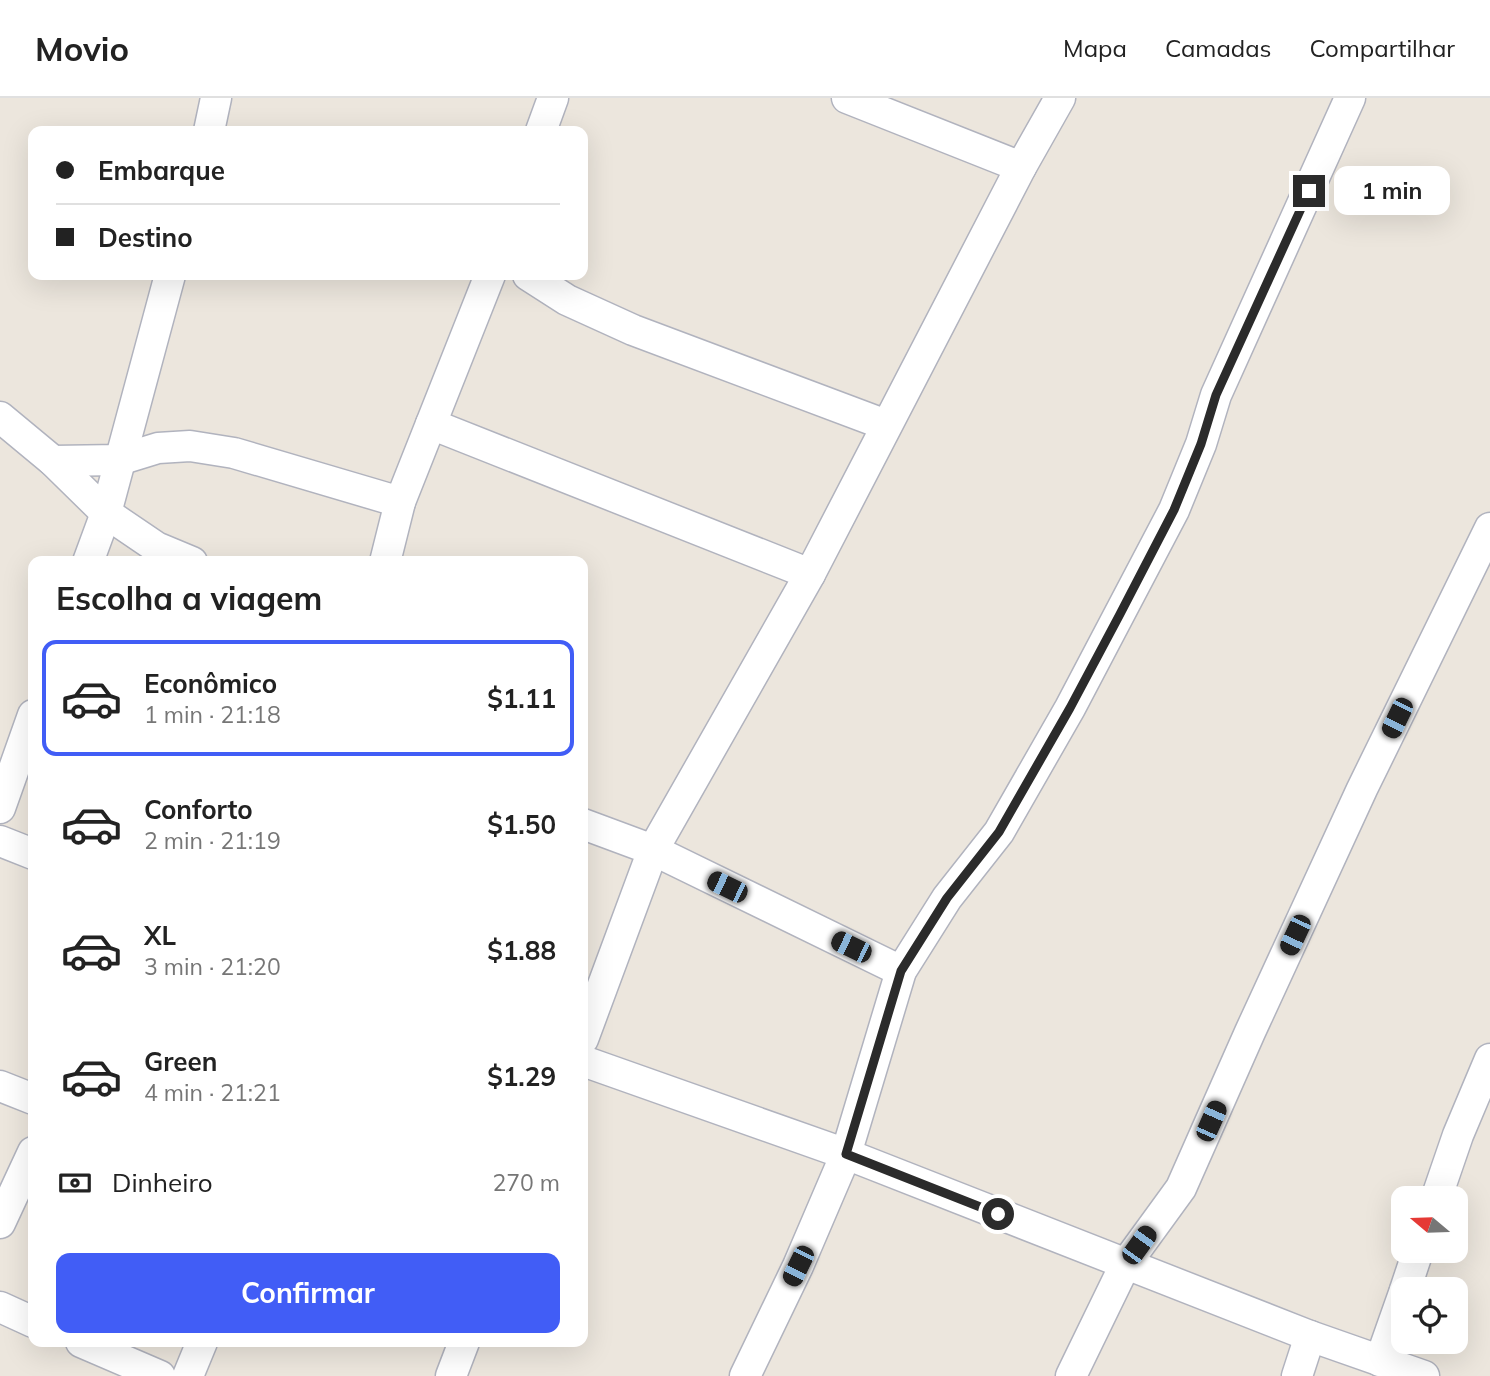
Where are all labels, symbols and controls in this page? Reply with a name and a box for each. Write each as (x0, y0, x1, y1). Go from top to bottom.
text: Movio (35, 28, 129, 69)
text: Mapa (1063, 33, 1127, 63)
text: Camadas (1165, 33, 1272, 63)
text: Compartilhar (1310, 33, 1455, 63)
text: Embarque (98, 154, 225, 187)
callout: 1 min (1334, 166, 1449, 216)
route end (1293, 175, 1325, 207)
text: 1 min (1362, 176, 1422, 205)
text: Destino (98, 221, 193, 254)
text: Escolha a viagem (56, 578, 322, 618)
icon: car (60, 667, 123, 730)
text: Econômico (144, 667, 277, 700)
text: $1.11 (487, 682, 556, 715)
car (1379, 695, 1416, 741)
text: 1 min · 21:18 (144, 700, 281, 729)
icon: car (60, 793, 123, 856)
text: Conforto (144, 793, 253, 826)
text: $1.50 (487, 808, 556, 841)
text: 2 min · 21:19 (144, 826, 281, 855)
car (704, 868, 751, 906)
car (1277, 912, 1314, 958)
icon: car (60, 919, 123, 982)
text: XL (144, 919, 176, 952)
car (828, 928, 875, 966)
text: $1.88 (487, 934, 556, 967)
text: 3 min · 21:20 (144, 952, 281, 981)
icon: car (60, 1045, 123, 1108)
text: Green (144, 1045, 217, 1078)
text: $1.29 (487, 1060, 556, 1093)
text: 4 min · 21:21 (144, 1078, 281, 1107)
car (1193, 1098, 1230, 1144)
icon: cash (56, 1164, 94, 1202)
text: Dinheiro (112, 1166, 213, 1199)
text: 270 m (492, 1168, 560, 1197)
north arrow (1391, 1186, 1468, 1264)
map controls (1391, 1186, 1468, 1354)
route start (982, 1198, 1014, 1230)
car (1119, 1222, 1160, 1268)
car (780, 1243, 817, 1289)
button: Confirmar (56, 1253, 560, 1333)
button: locate (1391, 1277, 1468, 1354)

